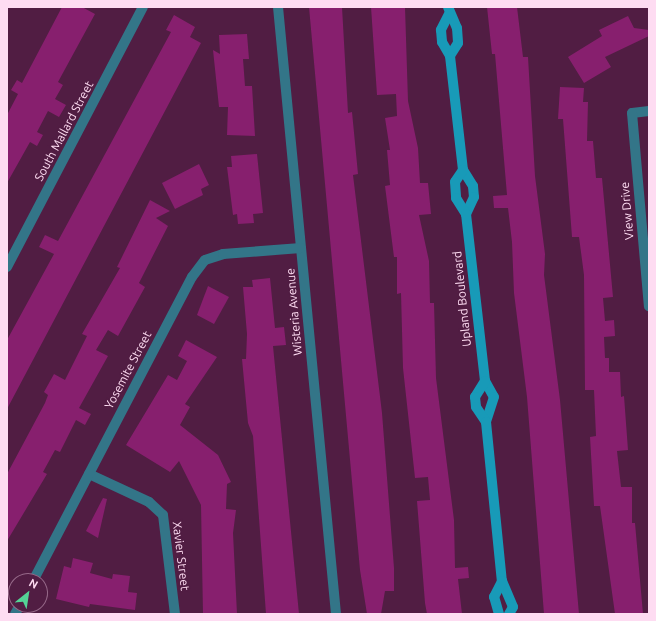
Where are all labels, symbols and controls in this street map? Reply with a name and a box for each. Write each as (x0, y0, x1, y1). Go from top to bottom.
street label: South Mallard Street (32, 78, 96, 184)
street label: View Drive (617, 181, 637, 241)
street label: Upland Boulevard (450, 251, 474, 347)
street label: Wisteria Avenue (283, 268, 305, 356)
street label: Yosemite Street (101, 329, 155, 411)
street label: Xavier Street (170, 521, 192, 591)
north arrow (8, 573, 48, 613)
text: N (27, 576, 40, 591)

